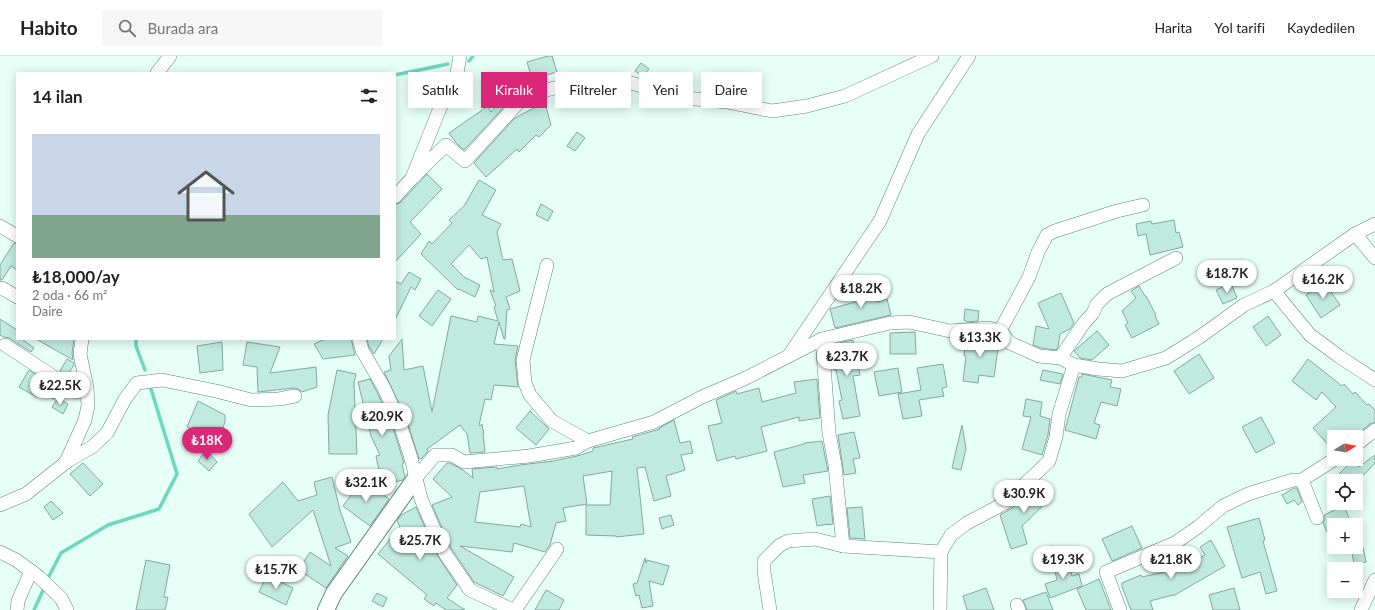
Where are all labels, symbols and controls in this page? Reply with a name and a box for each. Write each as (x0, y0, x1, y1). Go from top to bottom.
search box (102, 10, 382, 46)
text: Habito (20, 16, 78, 39)
icon: search (116, 17, 138, 39)
text: Burada ara (148, 19, 218, 37)
text: Harita (1154, 19, 1192, 36)
text: Yol tarifi (1214, 19, 1265, 36)
text: Kaydedilen (1287, 19, 1355, 36)
chip: Satılık (408, 72, 473, 108)
chip: Kiralık (481, 72, 547, 108)
chip: Filtreler (555, 72, 631, 108)
chip: Yeni (639, 72, 693, 108)
chip: Daire (701, 72, 762, 108)
icon: filters (358, 85, 380, 107)
text: 14 ilan (32, 86, 83, 107)
icon: home (170, 160, 242, 232)
pin: ₺18.7K (1194, 260, 1260, 294)
text: ₺18.7K (1206, 265, 1248, 281)
text: ₺18,000/ay (32, 266, 120, 287)
pin: ₺16.2K (1290, 266, 1356, 300)
text: ₺16.2K (1302, 271, 1344, 287)
pin: ₺18.2K (828, 275, 894, 309)
text: ₺18.2K (840, 280, 882, 296)
text: 2 oda · 66 m² (32, 287, 107, 303)
text: Daire (32, 303, 63, 319)
pin: ₺13.3K (947, 324, 1013, 358)
text: ₺13.3K (959, 329, 1001, 345)
pin: ₺23.7K (814, 343, 880, 377)
text: ₺23.7K (826, 348, 868, 364)
pin: ₺22.5K (27, 372, 93, 406)
text: ₺22.5K (39, 377, 81, 393)
pin: ₺20.9K (349, 403, 415, 437)
text: ₺20.9K (361, 408, 403, 424)
pin: ₺18K (183, 427, 231, 461)
north arrow (1327, 430, 1363, 466)
map controls (1327, 430, 1363, 598)
text: ₺18K (191, 432, 223, 448)
pin: ₺32.1K (333, 469, 399, 503)
text: ₺32.1K (345, 474, 387, 490)
button: locate (1327, 474, 1363, 510)
pin: ₺30.9K (991, 480, 1057, 514)
text: ₺30.9K (1003, 485, 1045, 501)
button: + (1327, 518, 1363, 554)
pin: ₺25.7K (387, 527, 453, 561)
text: ₺25.7K (399, 532, 441, 548)
pin: ₺19.3K (1030, 546, 1096, 580)
pin: ₺21.8K (1138, 546, 1204, 580)
text: ₺19.3K (1042, 551, 1084, 567)
text: ₺21.8K (1150, 551, 1192, 567)
pin: ₺15.7K (243, 556, 309, 590)
text: ₺15.7K (255, 561, 297, 577)
button: − (1327, 562, 1363, 598)

